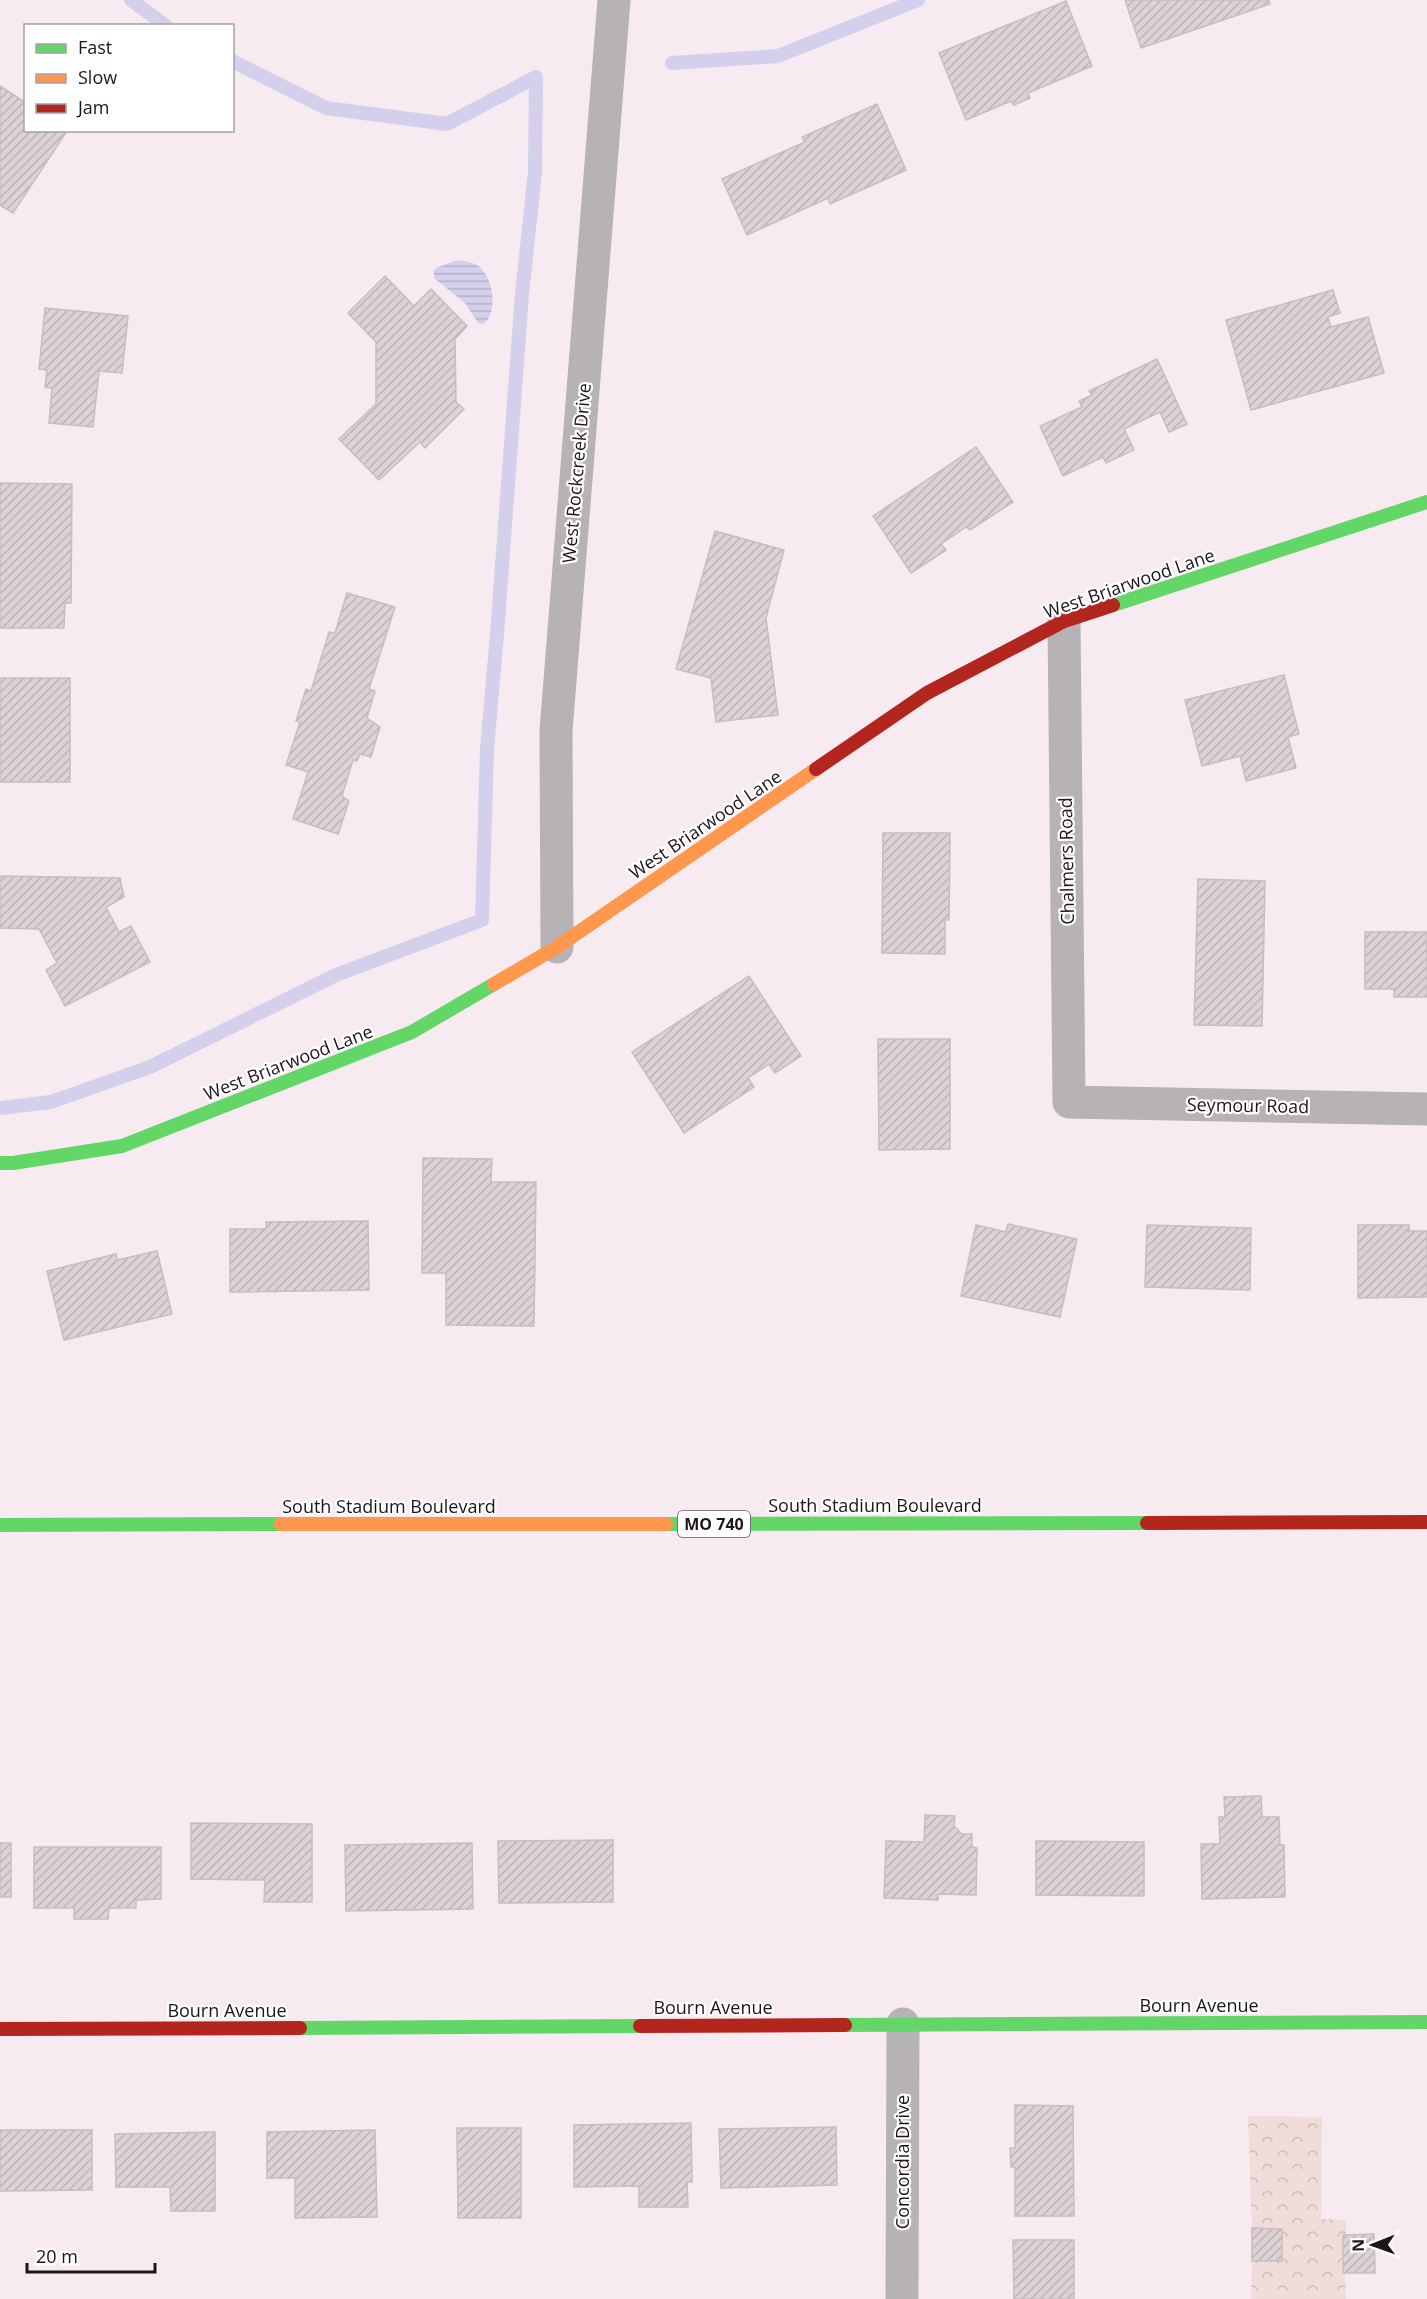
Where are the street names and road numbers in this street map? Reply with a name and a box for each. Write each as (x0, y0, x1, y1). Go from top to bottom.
street label: West Rockcreek Drive (556, 382, 596, 564)
street label: West Briarwood Lane (1040, 542, 1218, 624)
street label: West Briarwood Lane (624, 764, 786, 884)
street label: Chalmers Road (1053, 797, 1079, 925)
street label: West Briarwood Lane (200, 1019, 376, 1105)
street label: Seymour Road (1187, 1092, 1309, 1118)
street label: South Stadium Boulevard (768, 1493, 982, 1517)
street label: South Stadium Boulevard (282, 1494, 496, 1518)
road number: MO 740 (678, 1511, 750, 1537)
street label: Bourn Avenue (1139, 1993, 1259, 2017)
street label: Bourn Avenue (653, 1995, 773, 2019)
street label: Bourn Avenue (167, 1998, 287, 2022)
street label: Concordia Drive (890, 2095, 914, 2229)

